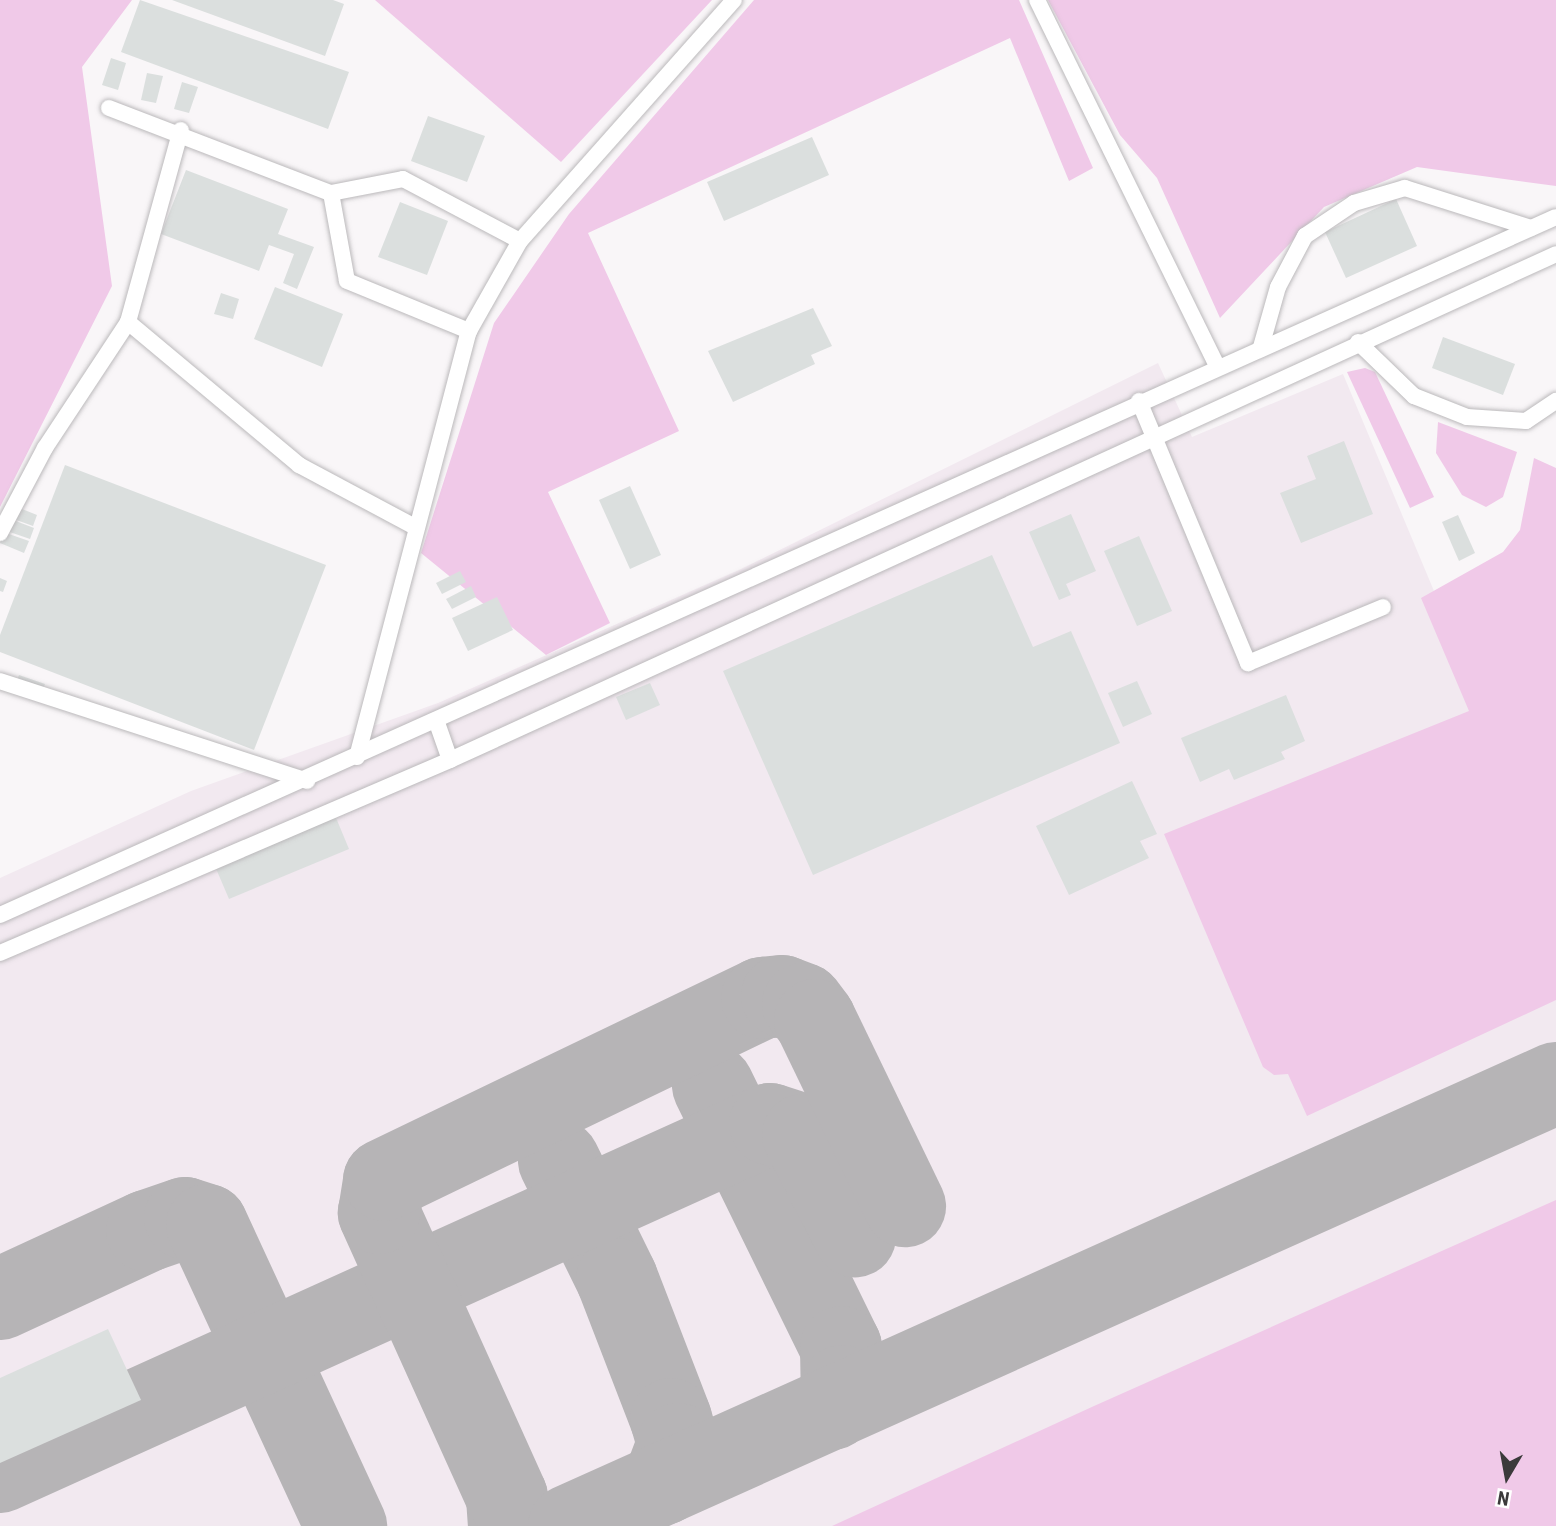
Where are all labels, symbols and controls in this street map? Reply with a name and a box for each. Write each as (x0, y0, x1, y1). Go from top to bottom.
north arrow (1472, 1442, 1542, 1512)
text: N (1496, 1486, 1511, 1511)

